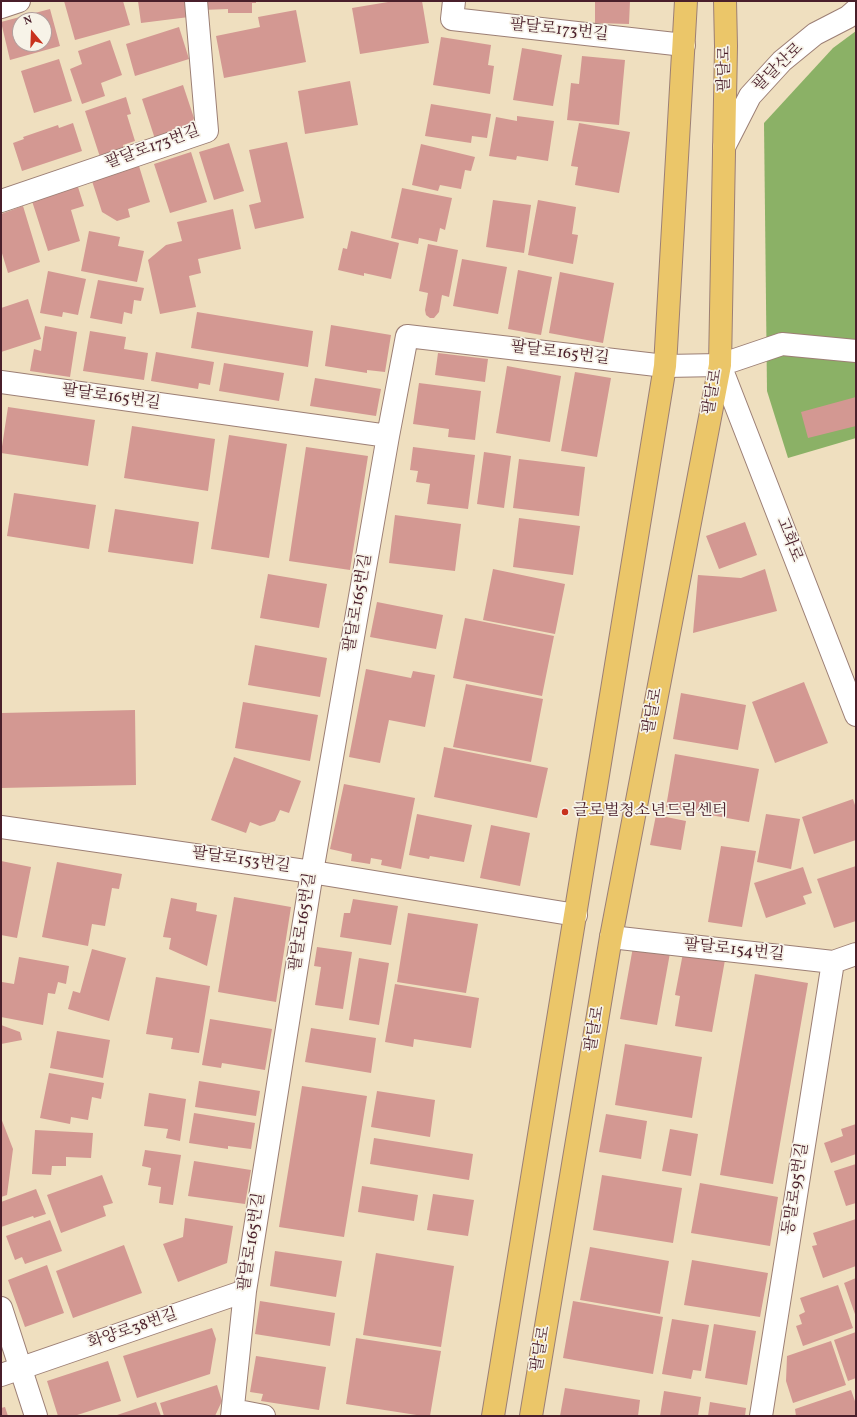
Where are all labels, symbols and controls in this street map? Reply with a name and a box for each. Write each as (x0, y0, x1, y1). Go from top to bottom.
north arrow (12, 12, 52, 52)
text: N (22, 13, 34, 30)
street label: 팔달로173번길 (509, 16, 609, 46)
street label: 팔달산로 (750, 40, 808, 96)
street label: 팔달로 (716, 46, 736, 92)
street label: 팔달로173번길 (103, 122, 203, 174)
street label: 팔달로165번길 (510, 338, 610, 370)
street label: 팔달로 (701, 368, 727, 416)
street label: 팔달로165번길 (61, 382, 161, 414)
street label: 고화로 (771, 515, 805, 565)
street label: 팔달로165번길 (341, 552, 377, 654)
street label: 팔달로 (640, 686, 668, 736)
place label: 글로벌청소년드림센터 (573, 802, 728, 822)
marker: 글로벌청소년드림센터 (560, 807, 570, 817)
street label: 팔달로153번길 (190, 845, 292, 877)
street label: 팔달로165번길 (287, 871, 321, 973)
street label: 팔달로154번길 (683, 936, 785, 966)
street label: 팔달로 (583, 1005, 609, 1053)
street label: 동말로95번길 (780, 1142, 814, 1236)
street label: 팔달로165번길 (236, 1191, 270, 1293)
street label: 화양로38번길 (86, 1306, 180, 1354)
street label: 팔달로 (529, 1325, 555, 1373)

